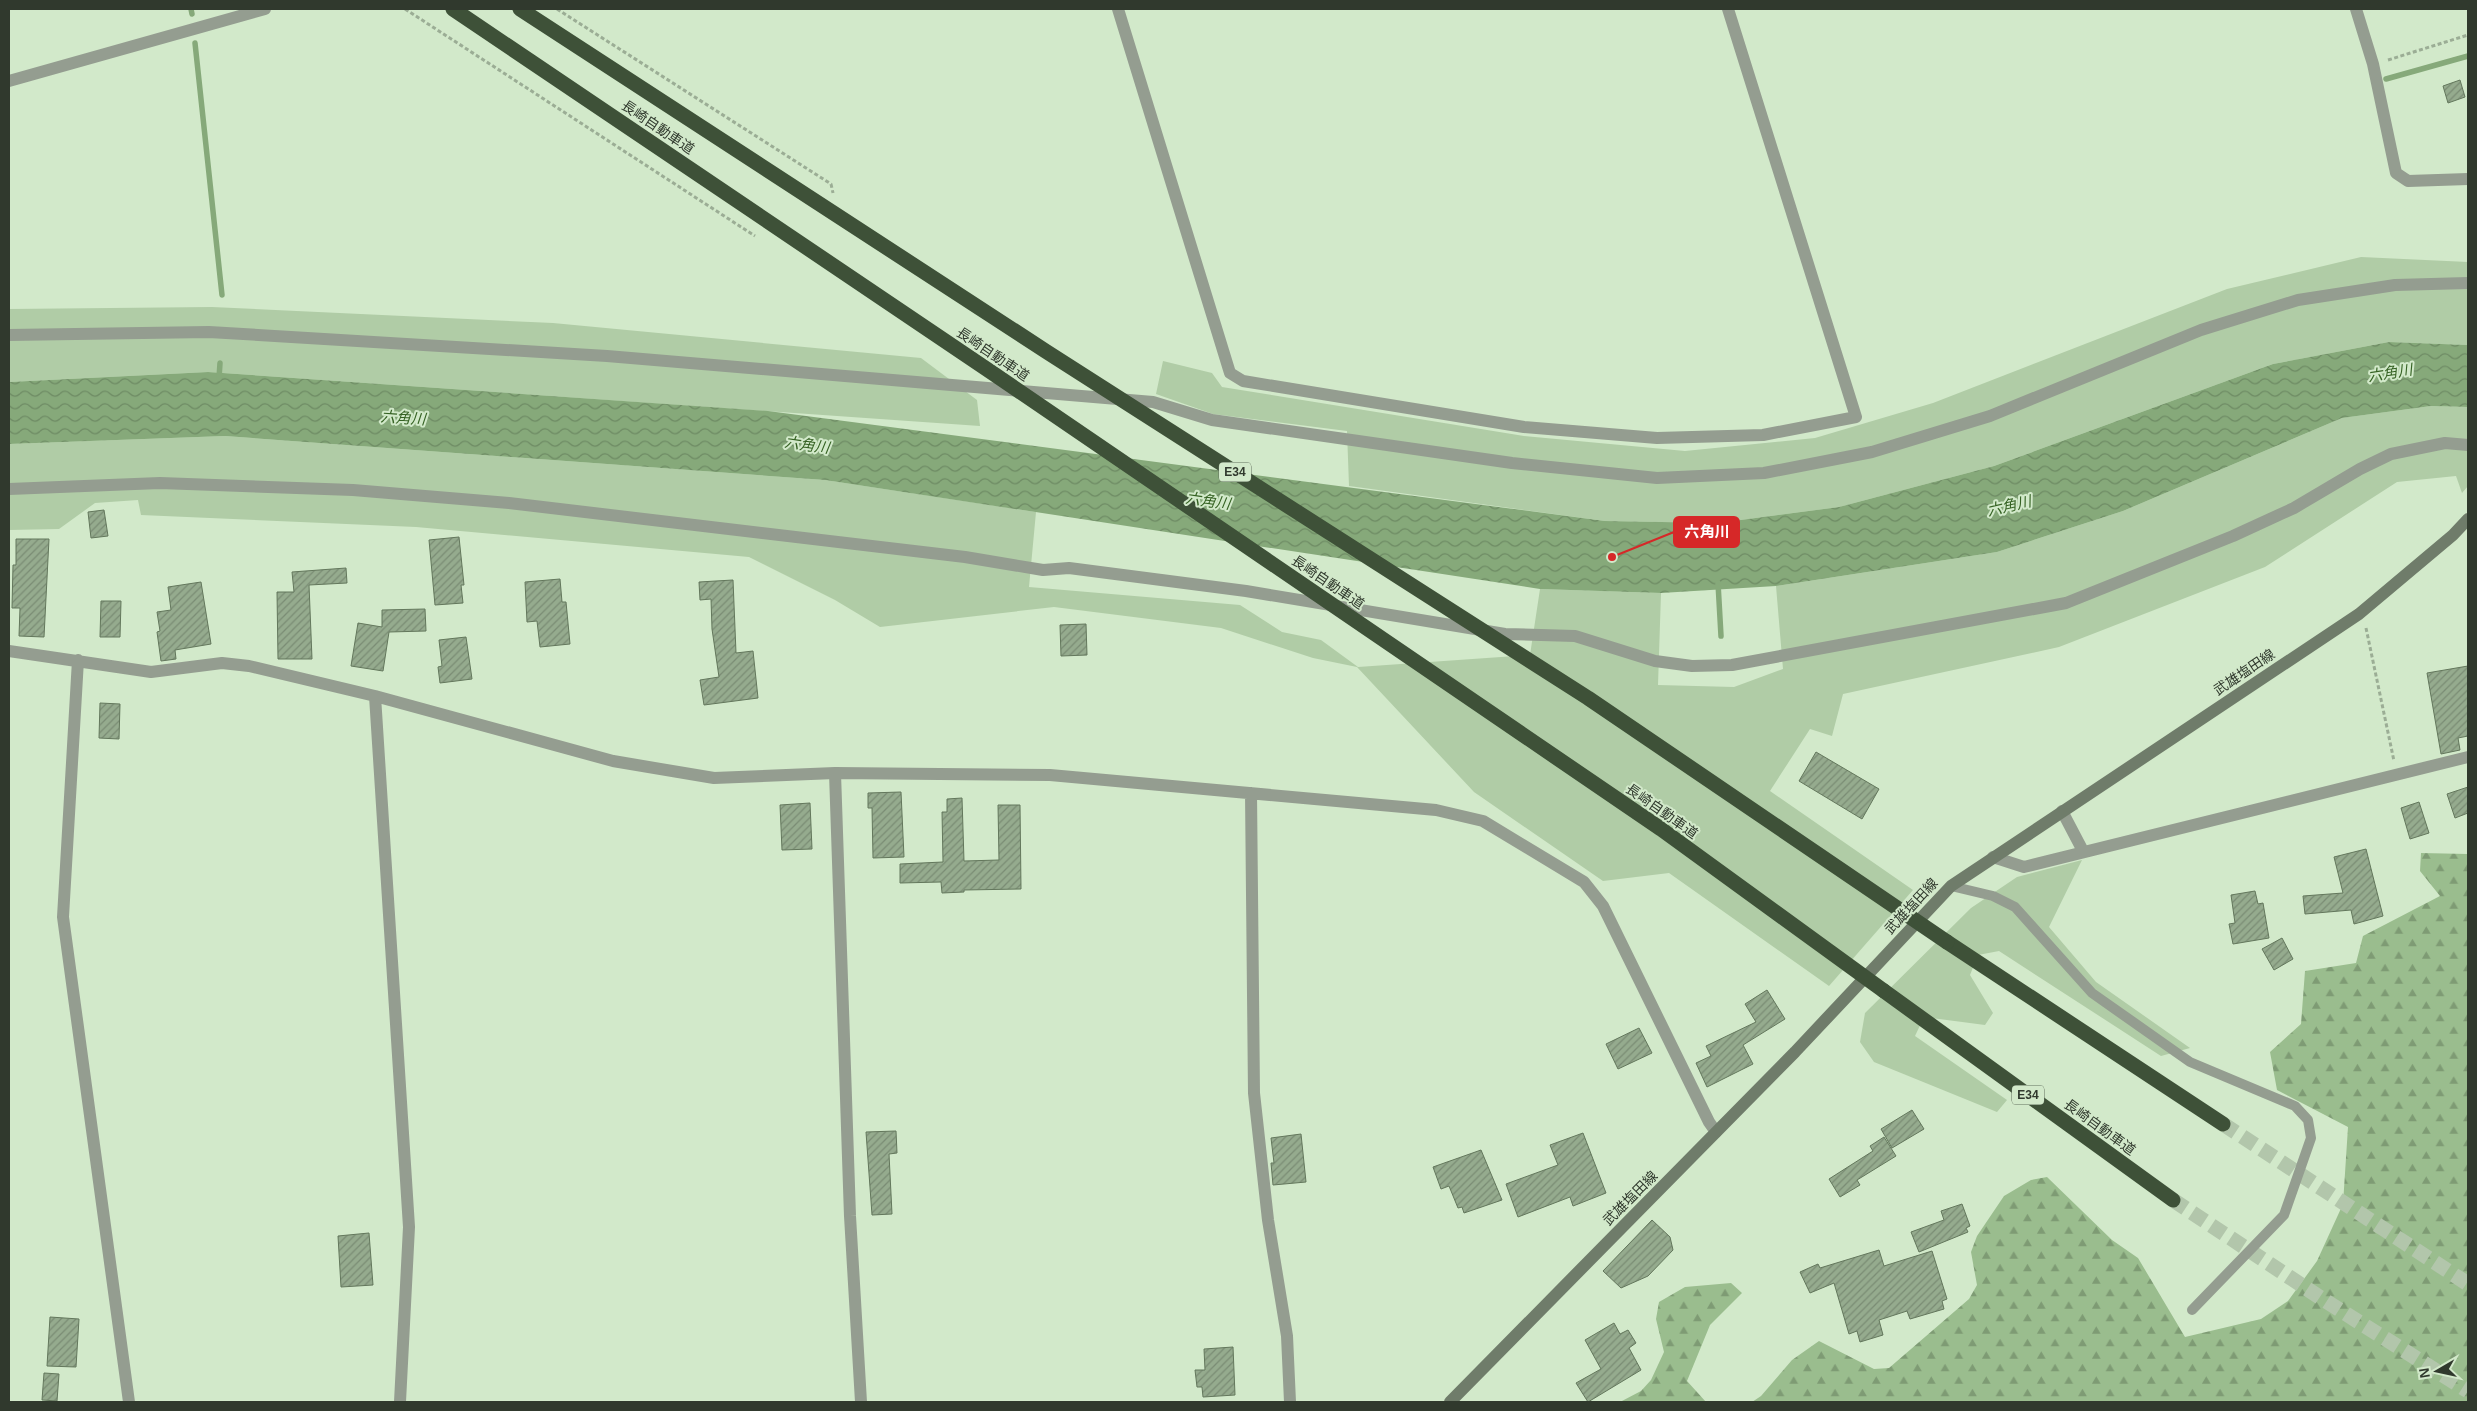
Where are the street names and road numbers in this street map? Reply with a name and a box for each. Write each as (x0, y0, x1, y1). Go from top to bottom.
street label: 長崎自動車道 (619, 97, 697, 157)
street label: 長崎自動車道 (954, 324, 1032, 384)
road number: E34 (1219, 462, 1251, 482)
street label: 長崎自動車道 (1289, 552, 1367, 612)
street label: 武雄塩田線 (2211, 646, 2277, 698)
street label: 長崎自動車道 (1623, 780, 1701, 842)
street label: 武雄塩田線 (1881, 875, 1941, 937)
road number: E34 (2012, 1086, 2044, 1104)
street label: 長崎自動車道 (2061, 1096, 2139, 1158)
street label: 武雄塩田線 (1600, 1168, 1660, 1228)

